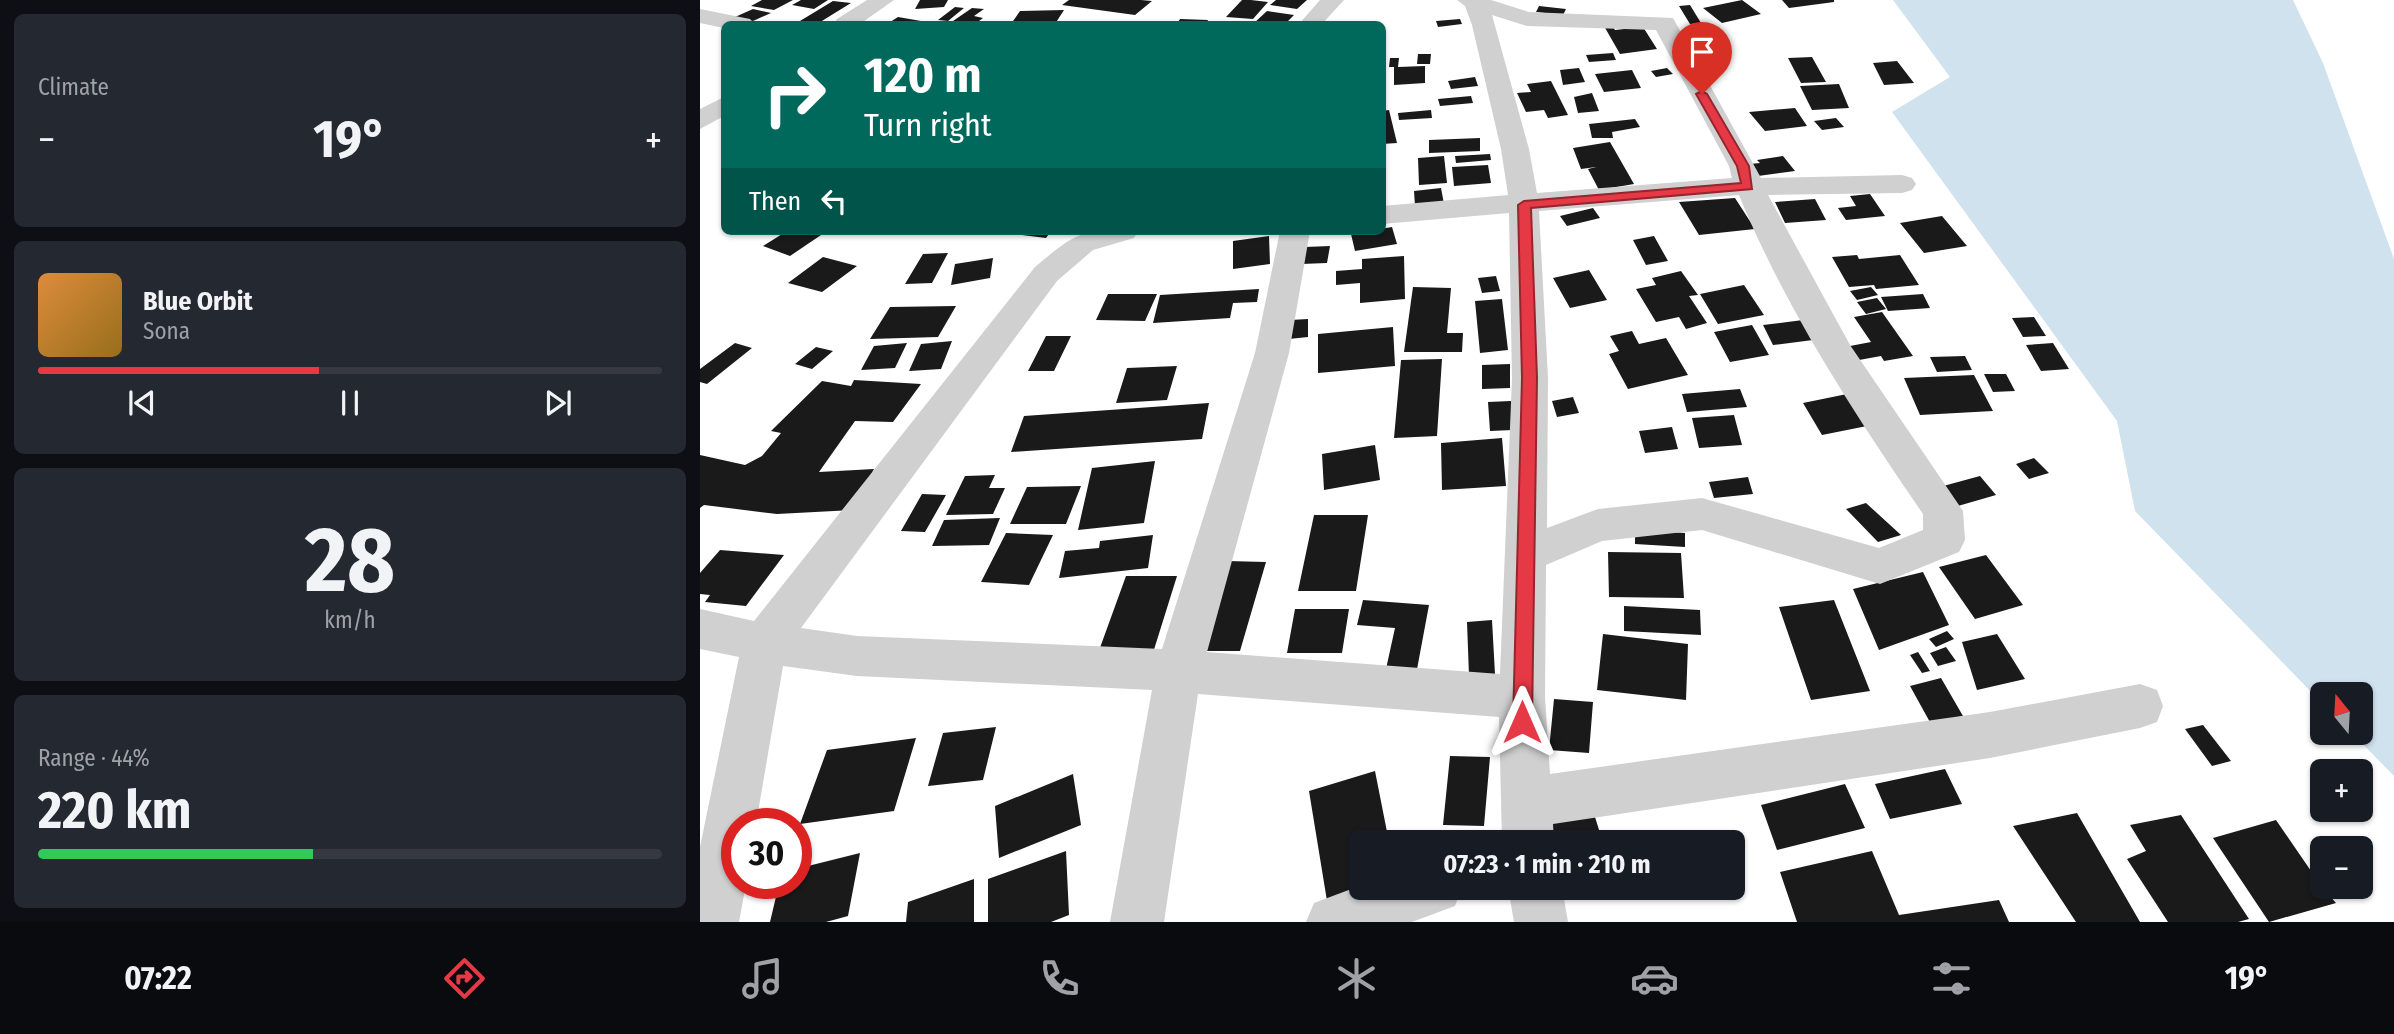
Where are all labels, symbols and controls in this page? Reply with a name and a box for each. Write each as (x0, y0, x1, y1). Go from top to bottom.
pin (1672, 22, 1732, 94)
icon: arrive (1683, 33, 1721, 71)
text: 120 m (864, 46, 982, 105)
icon: right (749, 49, 840, 140)
text: Climate (38, 73, 109, 101)
text: Turn right (864, 106, 991, 144)
text: 19° (313, 108, 387, 171)
text: − (38, 117, 55, 163)
text: + (645, 117, 662, 163)
icon: left (815, 182, 853, 220)
text: Then (749, 186, 801, 217)
text: Blue Orbit (143, 286, 253, 317)
text: Sona (143, 317, 190, 345)
icon: previous (123, 384, 161, 422)
icon: pause (331, 384, 369, 422)
icon: next (539, 384, 577, 422)
text: 28 (305, 506, 395, 615)
text: km/h (324, 606, 376, 634)
north arrow (2310, 682, 2373, 746)
map controls (2310, 682, 2373, 899)
position arrow (1485, 685, 1559, 759)
text: Range · 44% (38, 744, 150, 772)
button: + (2310, 759, 2373, 822)
text: 220 km (38, 779, 192, 842)
speed limit sign: 30 (721, 808, 812, 899)
button: − (2310, 836, 2373, 899)
text: 07:23 · 1 min · 210 m (1443, 849, 1651, 880)
icon: directions (440, 954, 489, 1003)
icon: music (738, 954, 787, 1003)
icon: phone (1035, 954, 1084, 1003)
icon: climate (1332, 954, 1381, 1003)
icon: car (1630, 954, 1679, 1003)
icon: filters (1927, 954, 1976, 1003)
text: 07:22 (124, 959, 192, 997)
text: 19° (2225, 959, 2270, 997)

